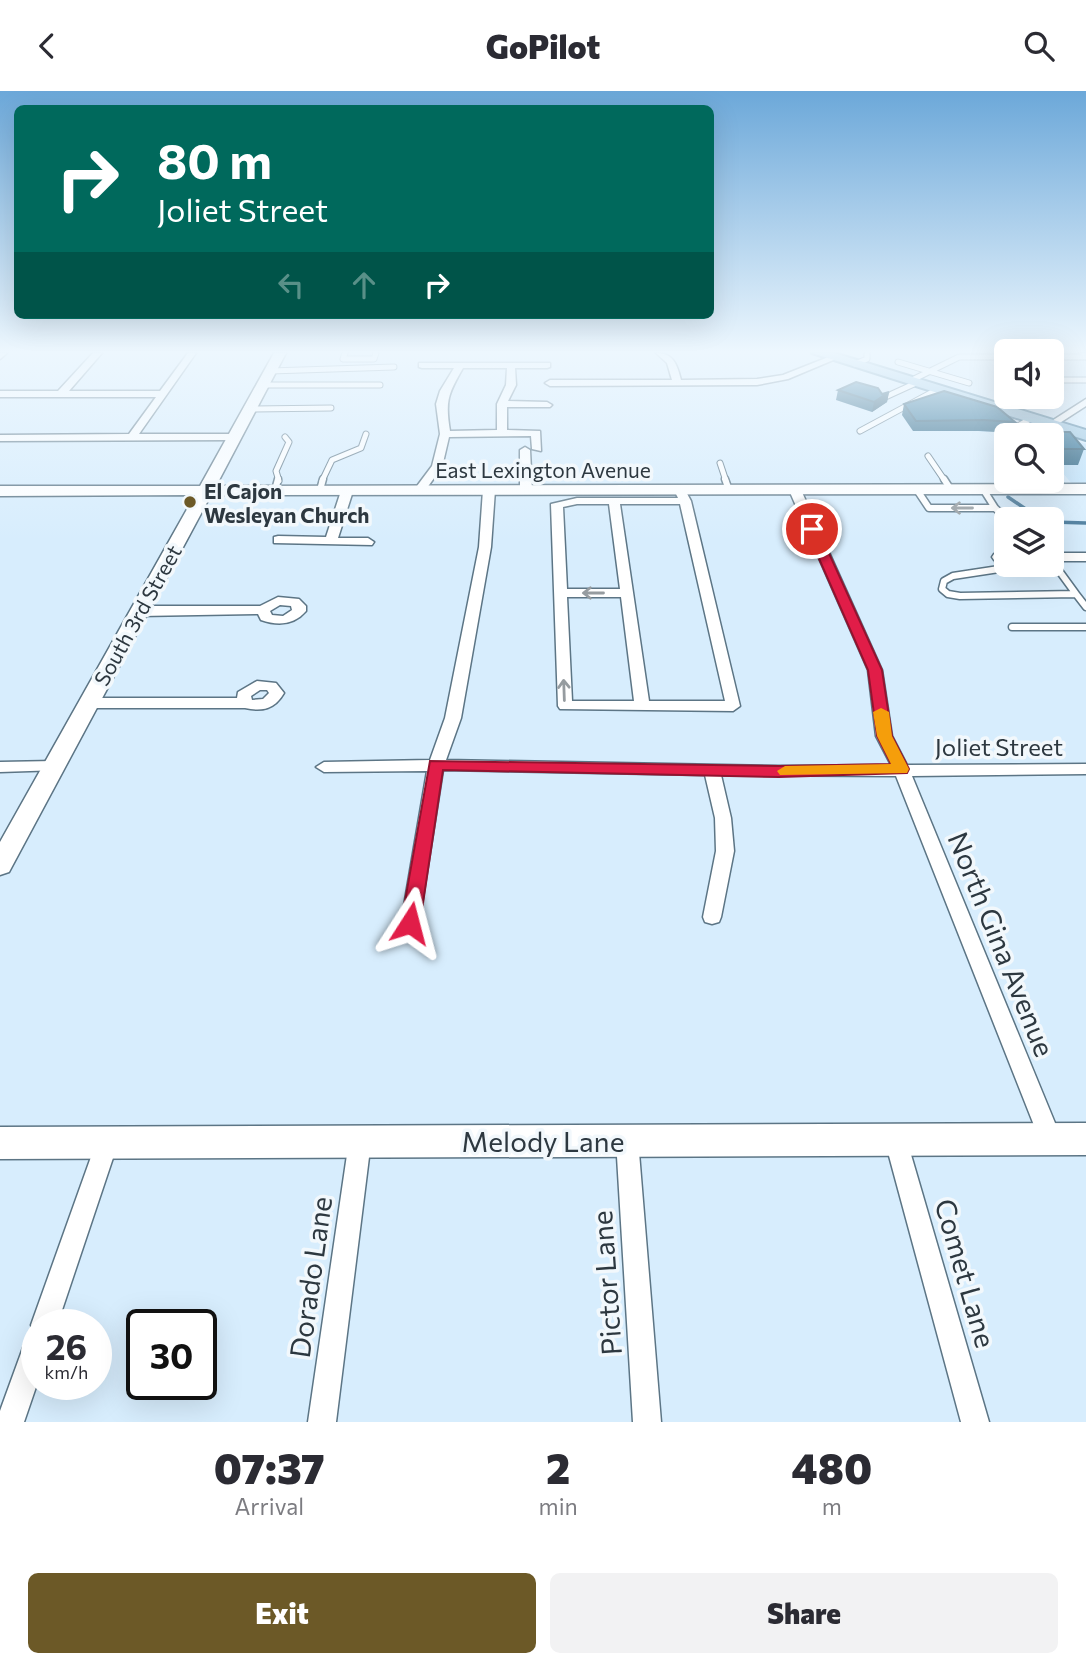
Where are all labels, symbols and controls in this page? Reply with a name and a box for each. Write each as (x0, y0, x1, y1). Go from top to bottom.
text: GoPilot (486, 26, 600, 66)
icon: back (28, 27, 66, 65)
icon: search (1020, 27, 1058, 65)
text: 80 m (157, 129, 272, 189)
icon: right (42, 133, 133, 224)
text: Joliet Street (157, 189, 328, 229)
icon: left (272, 266, 310, 304)
icon: ahead (345, 266, 383, 304)
icon: right (418, 266, 456, 304)
map controls (994, 339, 1064, 577)
button: sound (994, 339, 1064, 409)
button: search (994, 423, 1064, 493)
street label: East Lexington Avenue (435, 457, 651, 482)
place label: El Cajon Wesleyan Church (204, 478, 370, 527)
marker: El Cajon Wesleyan Church (182, 494, 198, 510)
pin (782, 499, 842, 559)
one-way arrow (951, 501, 974, 515)
button: layers (994, 507, 1064, 577)
icon: arrive (793, 510, 831, 548)
street label: South 3rd Street (88, 540, 186, 690)
one-way arrow (582, 586, 605, 600)
one-way arrow (558, 679, 571, 702)
street label: Joliet Street (935, 732, 1063, 761)
street label: North Gina Avenue (941, 827, 1063, 1061)
position arrow (373, 886, 447, 960)
street label: Melody Lane (462, 1124, 624, 1158)
street label: Dorado Lane (282, 1194, 338, 1360)
street label: Comet Lane (929, 1195, 1003, 1351)
street label: Pictor Lane (584, 1210, 628, 1356)
speed limit sign: 30 (126, 1309, 217, 1400)
text: 26 (46, 1324, 87, 1367)
text: km/h (45, 1361, 88, 1383)
text: 07:37 (214, 1441, 325, 1493)
text: 2 (546, 1441, 570, 1493)
text: 480 (792, 1441, 872, 1493)
text: Arrival (234, 1492, 304, 1520)
text: min (539, 1492, 578, 1520)
text: m (822, 1492, 842, 1520)
button: Exit (28, 1573, 536, 1653)
button: Share (550, 1573, 1058, 1653)

